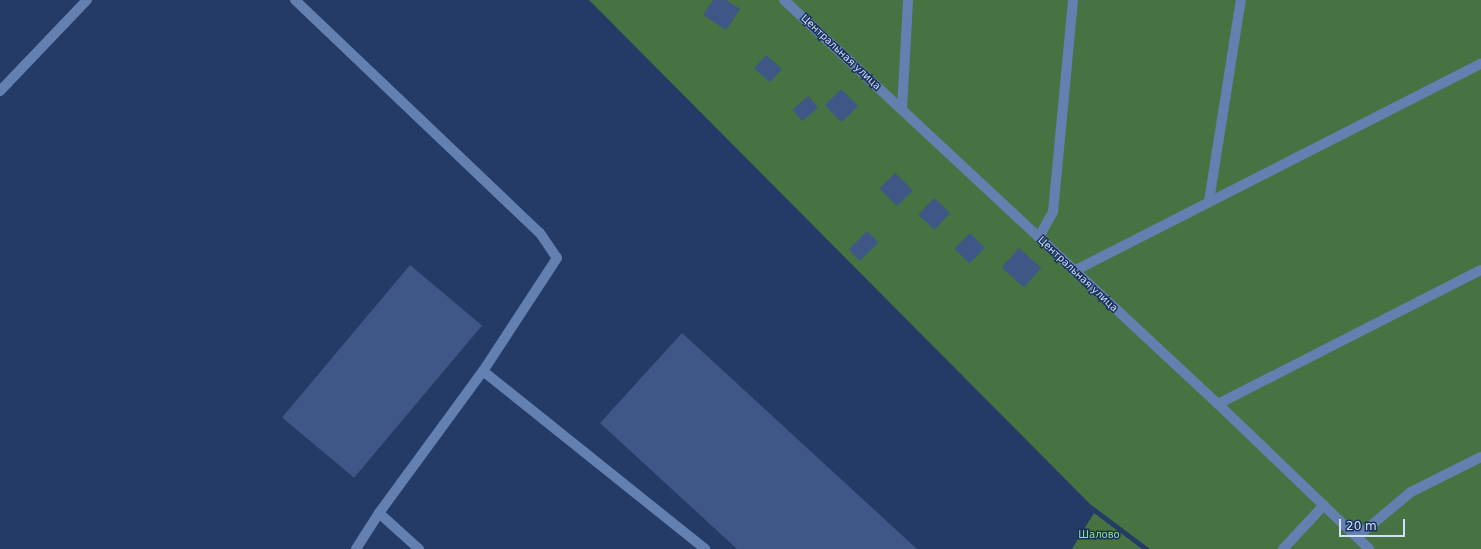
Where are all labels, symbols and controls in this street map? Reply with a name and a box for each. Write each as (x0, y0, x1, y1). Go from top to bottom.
street label: Центральная улица (799, 12, 883, 92)
street label: Центральная улица (1036, 234, 1120, 314)
scale bar (1341, 511, 1407, 537)
text: 20 m (1346, 519, 1377, 533)
park label: Шалово (1078, 529, 1120, 541)

